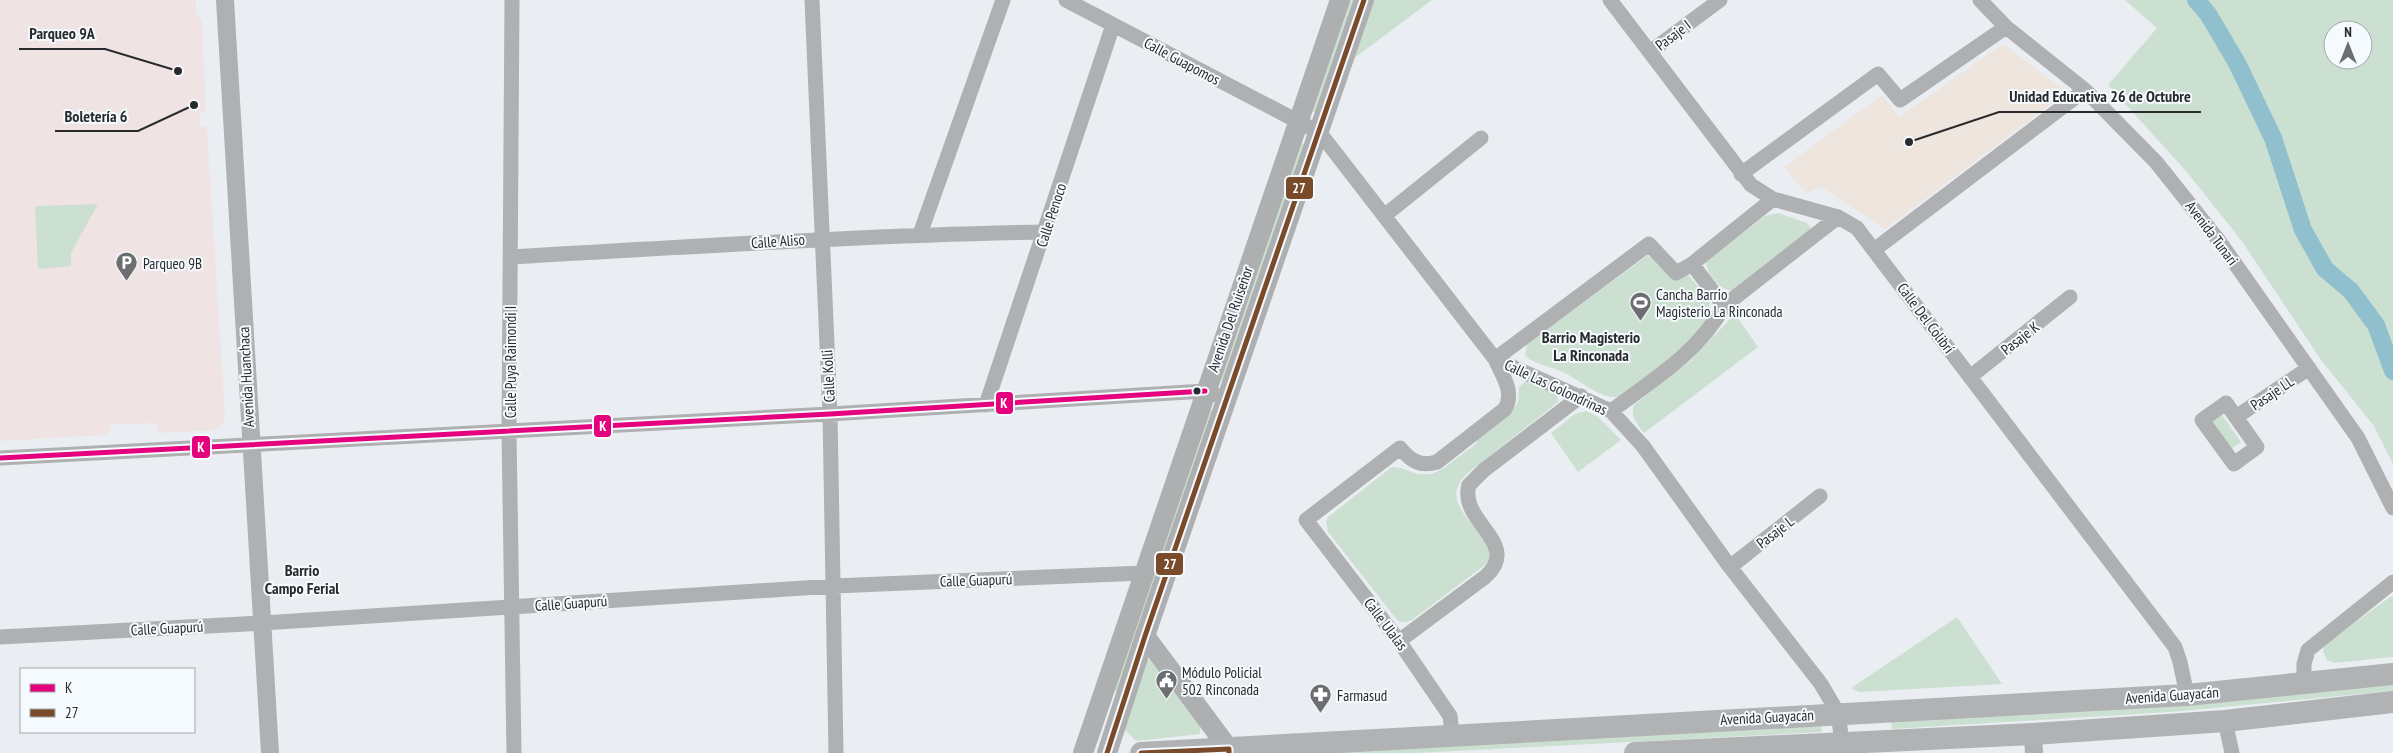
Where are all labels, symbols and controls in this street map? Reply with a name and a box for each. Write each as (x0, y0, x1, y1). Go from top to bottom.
street label: Pasaje I (1651, 16, 1695, 54)
callout: Parqueo 9A (19, 18, 105, 49)
north arrow (2323, 20, 2373, 70)
text: Parqueo 9A (29, 23, 96, 43)
text: N (2344, 23, 2352, 41)
street label: Calle Guapomos (1141, 33, 1223, 89)
callout: Unidad Educativa 26 de Octubre (1999, 81, 2201, 112)
text: Unidad Educativa 26 de Octubre (2009, 86, 2191, 106)
callout: Boletería 6 (55, 100, 138, 131)
text: Boletería 6 (64, 106, 128, 126)
line badge: 27 (1285, 176, 1314, 200)
text: 27 (1292, 179, 1306, 197)
street label: Calle Penoco (1032, 181, 1070, 249)
street label: Avenida Tunari (2182, 197, 2242, 269)
street label: Calle Aliso (750, 230, 806, 252)
parking icon: Parqueo 9B (115, 251, 139, 282)
place label: Parqueo 9B (143, 254, 202, 273)
street label: Avenida Del Ruiseñor (1203, 263, 1257, 374)
street label: Calle Del Colibrí (1893, 279, 1959, 358)
place label: Cancha Barrio Magisterio La Rinconada (1656, 285, 1782, 321)
sports icon: Cancha Barrio Magisterio La Rinconada (1628, 291, 1652, 322)
street label: Calle Puya Raimondi I (501, 306, 520, 418)
street label: Pasaje K (1997, 317, 2043, 359)
street label: Avenida Huanchaca (234, 326, 258, 428)
district label: Barrio Magisterio La Rinconada (1542, 327, 1640, 365)
street label: Calle Kolli (817, 349, 839, 403)
street label: Calle Las Golondrinas (1502, 355, 1610, 419)
street label: Pasaje LL (2247, 371, 2298, 414)
unlabelled marker (1192, 386, 1202, 396)
line badge: K (995, 391, 1014, 415)
text: K (1000, 394, 1008, 412)
line badge: K (593, 414, 612, 438)
text: K (599, 417, 607, 435)
line badge: K (191, 435, 211, 459)
text: K (197, 438, 205, 456)
street label: Pasaje L (1752, 511, 1798, 552)
line badge: 27 (1155, 552, 1184, 576)
text: 27 (1163, 555, 1177, 573)
district label: Barrio Campo Ferial (265, 560, 339, 598)
street label: Calle Guapurú (939, 569, 1013, 591)
street label: Calle Guapurú (534, 591, 608, 615)
street label: Calle Ulalas (1360, 594, 1412, 654)
street label: Calle Guapurú (130, 617, 204, 639)
place label: Módulo Policial 502 Rinconada (1182, 663, 1262, 699)
legend (20, 668, 195, 733)
public building icon: Módulo Policial 502 Rinconada (1154, 669, 1178, 700)
text: K (65, 678, 73, 697)
street label: Avenida Guayacán (2125, 682, 2219, 708)
pharmacy icon: Farmasud (1309, 683, 1333, 714)
place label: Farmasud (1337, 686, 1387, 705)
text: 27 (65, 703, 79, 722)
street label: Avenida Guayacán (1720, 705, 1814, 729)

